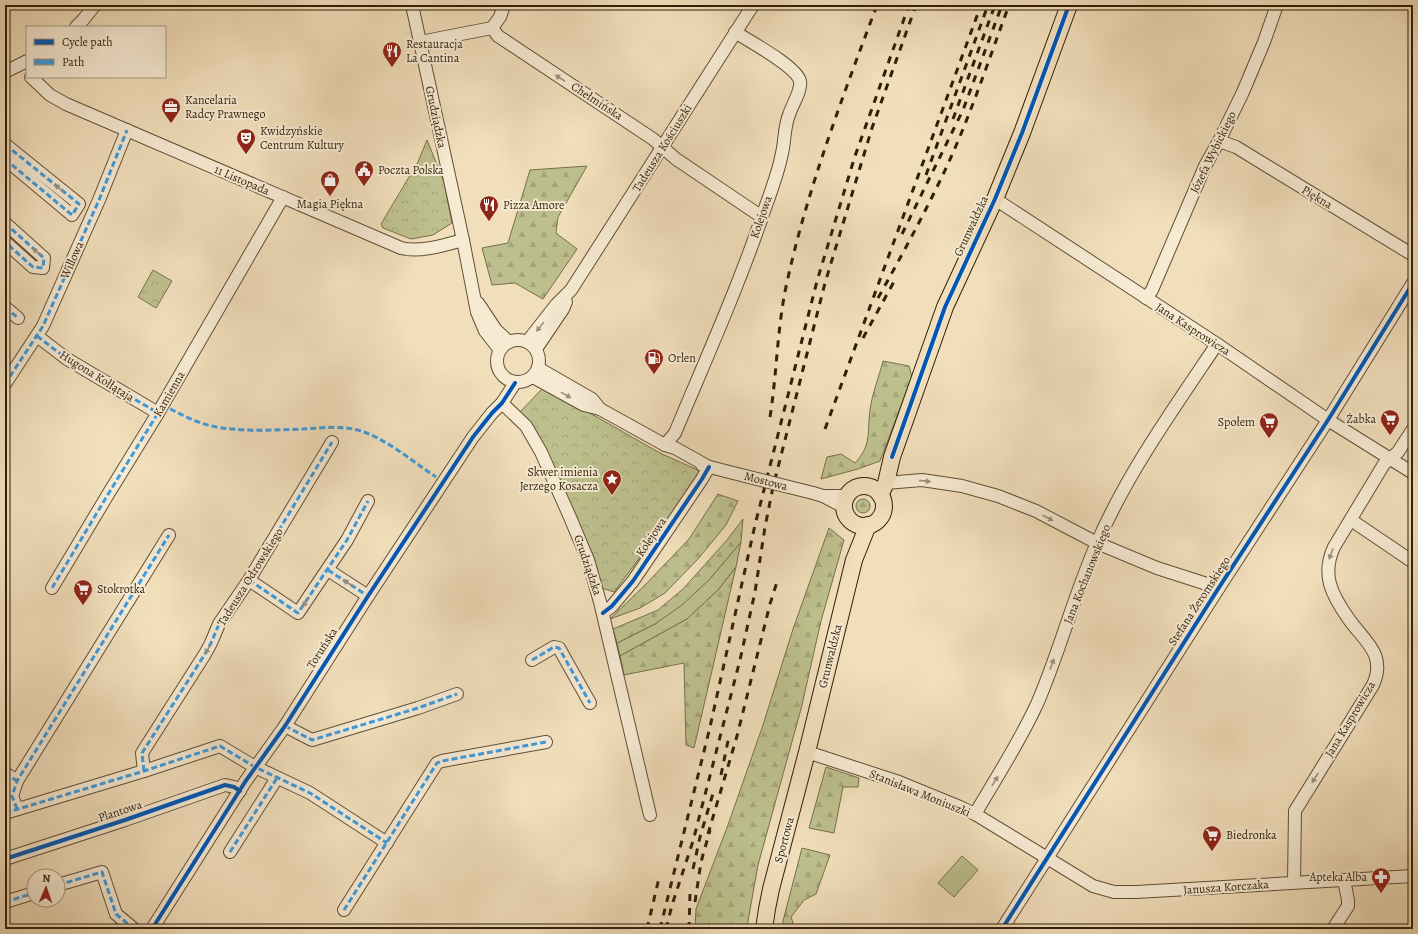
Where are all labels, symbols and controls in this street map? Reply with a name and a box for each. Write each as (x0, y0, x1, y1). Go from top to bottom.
legend (26, 26, 166, 78)
text: Cycle path (62, 34, 113, 50)
place label: Restauracja La Cantina (406, 36, 463, 66)
restaurant icon: Restauracja La Cantina (381, 40, 403, 68)
text: Path (62, 54, 85, 70)
one-way arrow (554, 74, 566, 81)
street label: Chełmińska (568, 78, 626, 124)
street label: Grudziądzka (422, 84, 450, 150)
place label: Kancelaria Radcy Prawnego (185, 92, 266, 122)
office icon: Kancelaria Radcy Prawnego (160, 96, 182, 124)
street label: Tadeusza Kościuszki (629, 101, 695, 195)
street label: Józefa Wybickiego (1186, 108, 1240, 196)
place label: Kwidzyńskie Centrum Kultury (260, 123, 345, 153)
theatre icon: Kwidzyńskie Centrum Kultury (235, 127, 257, 155)
public building icon: Poczta Polska (353, 159, 375, 187)
street label: 11 Listopada (212, 161, 273, 199)
place label: Poczta Polska (378, 162, 444, 178)
shop icon: Magia Piękna (319, 169, 341, 197)
street label: Piękna (1299, 182, 1336, 213)
one-way arrow (53, 183, 64, 192)
street label: Kolejowa (746, 193, 776, 240)
street label: Grunwaldzka (950, 193, 992, 259)
restaurant icon: Pizza Amore (478, 194, 500, 222)
place label: Magia Piękna (297, 196, 364, 212)
place label: Pizza Amore (503, 197, 564, 213)
street label: Willowa (56, 238, 88, 282)
one-way arrow (32, 247, 42, 256)
street label: Jana Kasprowicza (1153, 299, 1234, 359)
one-way arrow (535, 321, 544, 332)
street label: Hugona Kołłątaja (57, 347, 138, 406)
fuel station icon: Orlen (643, 347, 665, 375)
place label: Orlen (668, 350, 696, 366)
street label: Kamienna (149, 368, 189, 420)
one-way arrow (560, 392, 571, 399)
supermarket icon: Żabka (1379, 408, 1401, 436)
supermarket icon: Społem (1258, 411, 1280, 439)
place label: Żabka (1346, 411, 1376, 427)
place label: Społem (1218, 414, 1255, 430)
place label: Skwer imienia Jerzego Kosacza (520, 464, 598, 494)
place icon: Skwer imienia Jerzego Kosacza (601, 468, 623, 496)
street label: Mostowa (743, 468, 790, 494)
one-way arrow (919, 478, 931, 484)
street label: Kolejowa (632, 514, 670, 560)
one-way arrow (1043, 515, 1054, 521)
street label: Jana Kochanowskiego (1060, 522, 1114, 626)
street label: Tadeusza Odrowskiego (213, 525, 287, 629)
street label: Grudziądzka (570, 533, 606, 598)
one-way arrow (1328, 548, 1334, 560)
street label: Stefana Żeromskiego (1164, 553, 1234, 649)
supermarket icon: Stokrotka (72, 578, 94, 606)
one-way arrow (342, 579, 353, 587)
place label: Stokrotka (97, 581, 145, 597)
one-way arrow (302, 597, 310, 607)
street label: Grunwaldzka (814, 622, 846, 690)
street label: Toruńska (303, 624, 341, 672)
one-way arrow (204, 643, 211, 655)
one-way arrow (1049, 658, 1055, 670)
street label: Jana Kasprowicza (1321, 678, 1379, 760)
street label: Stanisława Moniuszki (867, 765, 973, 821)
one-way arrow (1311, 773, 1319, 783)
one-way arrow (992, 775, 999, 787)
street label: Plantowa (96, 796, 144, 826)
street label: Sportowa (770, 815, 798, 865)
supermarket icon: Biedronka (1201, 824, 1223, 852)
place label: Biedronka (1226, 827, 1277, 843)
pharmacy icon: Apteka Alba (1370, 866, 1392, 894)
north arrow (26, 868, 66, 908)
place label: Apteka Alba (1308, 869, 1367, 885)
text: N (42, 871, 51, 886)
street label: Janusza Korczaka (1183, 876, 1270, 898)

